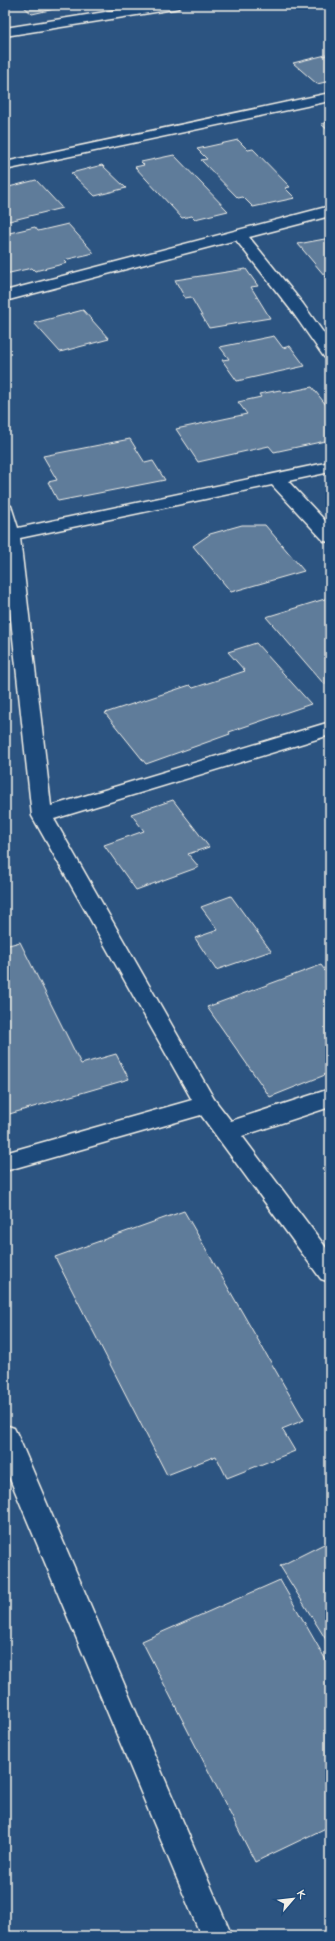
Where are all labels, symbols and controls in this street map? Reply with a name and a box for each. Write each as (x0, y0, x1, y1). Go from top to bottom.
north arrow (273, 1879, 313, 1919)
text: K (293, 1888, 309, 1902)

